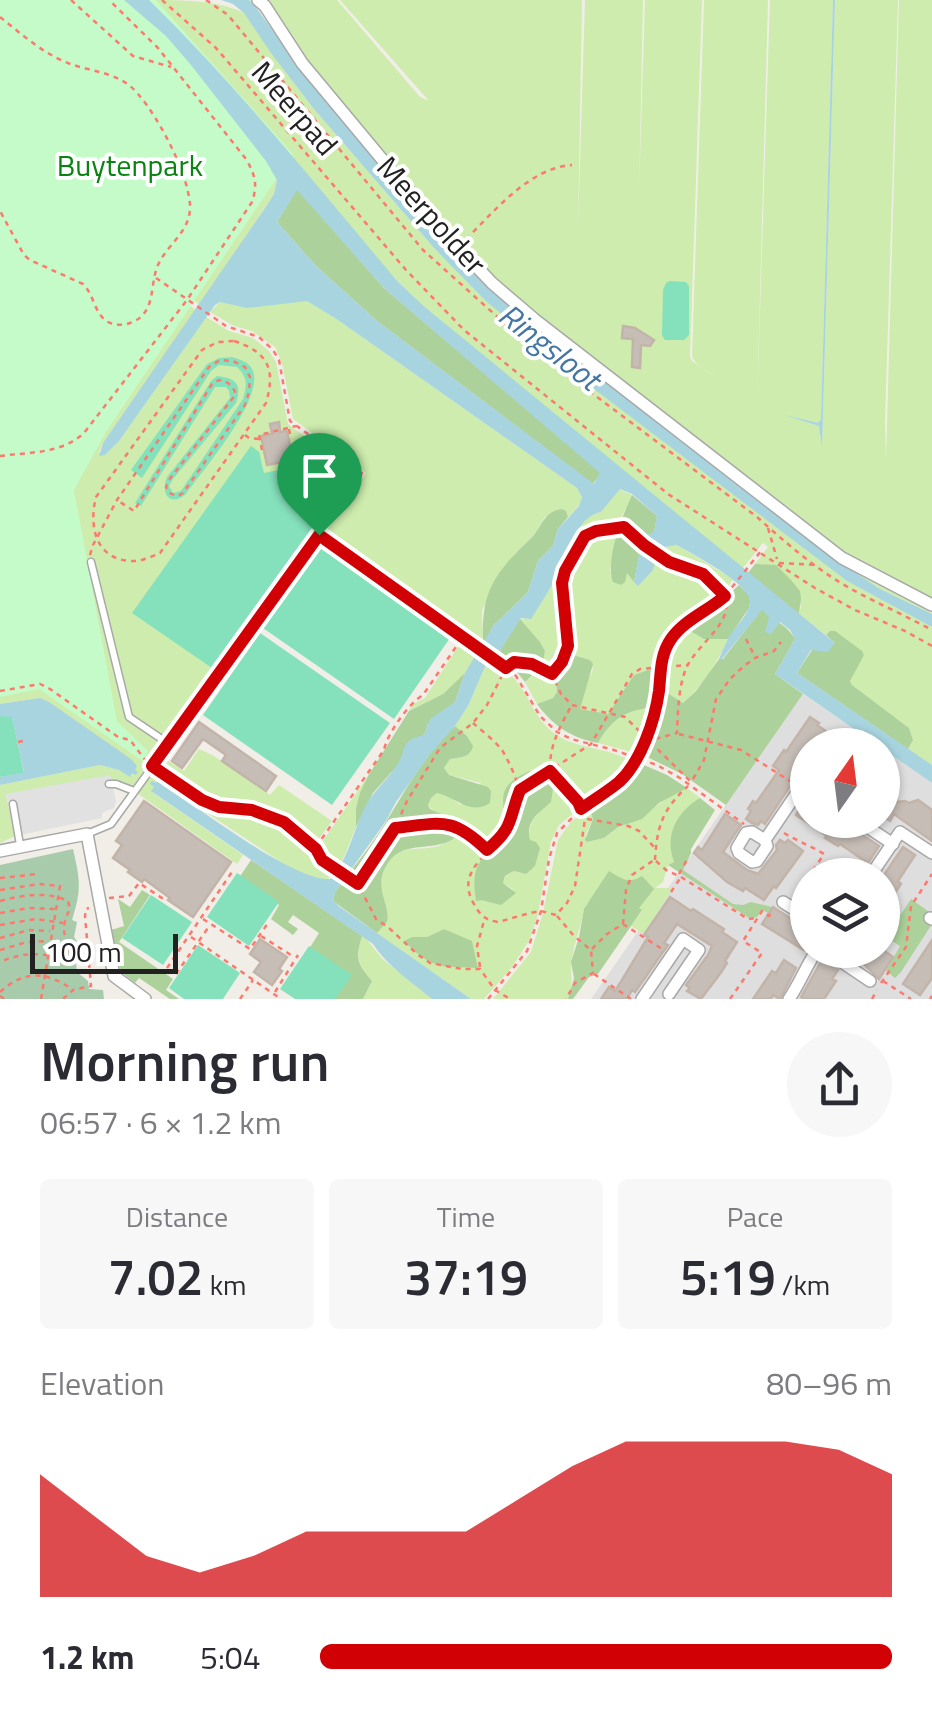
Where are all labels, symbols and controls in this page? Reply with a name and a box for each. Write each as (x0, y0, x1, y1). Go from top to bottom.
street label: Meerpad (241, 50, 349, 166)
park label: Buytenpark (57, 142, 203, 188)
street label: Meerpolder (366, 145, 498, 285)
water label: Ringsloot (489, 291, 614, 404)
pin (277, 433, 362, 536)
icon: arrive (292, 448, 347, 503)
north arrow (790, 728, 900, 838)
map controls (790, 728, 900, 968)
button: layers (790, 858, 900, 968)
scale bar (30, 929, 178, 974)
text: 100 m (45, 930, 122, 973)
text: Morning run (40, 1019, 329, 1102)
button: share (787, 1032, 892, 1137)
text: 06:57 · 6 × 1.2 km (40, 1098, 281, 1146)
text: Distance (126, 1195, 228, 1238)
text: Time (437, 1195, 495, 1238)
text: Pace (727, 1195, 783, 1238)
text: 7.02 (108, 1238, 203, 1314)
text: 37:19 (404, 1238, 528, 1314)
text: 5:19 (680, 1238, 776, 1314)
text: km (203, 1263, 246, 1306)
text: /km (776, 1263, 830, 1306)
text: Elevation (40, 1359, 164, 1407)
text: 80–96 m (766, 1359, 892, 1407)
text: 1.2 km (40, 1633, 134, 1681)
text: 5:04 (200, 1633, 261, 1681)

